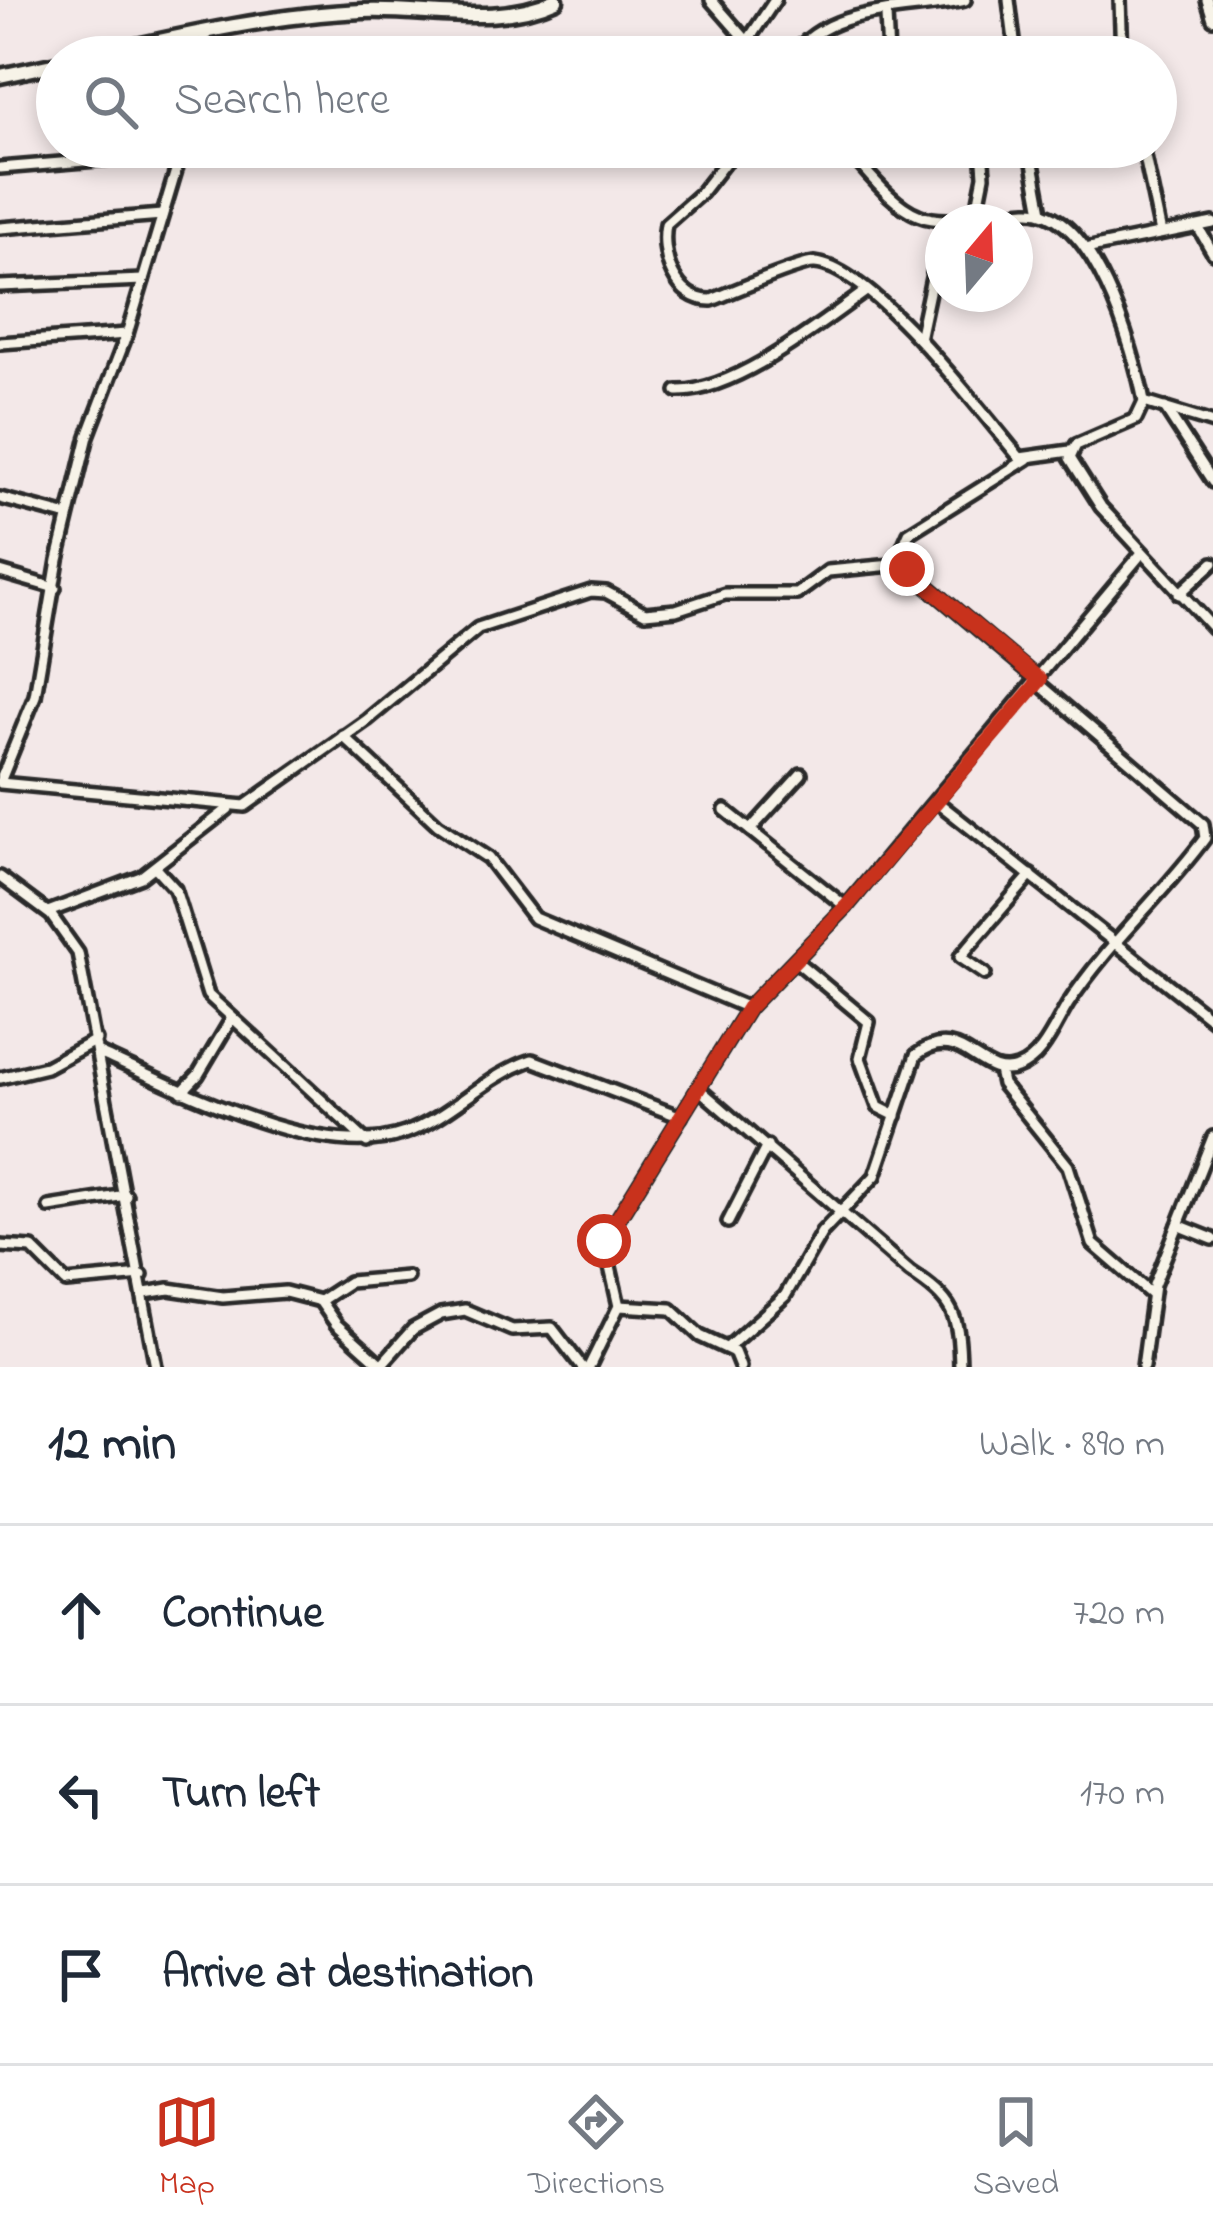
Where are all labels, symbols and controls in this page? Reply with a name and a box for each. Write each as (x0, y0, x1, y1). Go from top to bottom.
search box (36, 36, 1177, 168)
icon: search (78, 69, 144, 135)
text: Search here (174, 69, 390, 135)
north arrow (925, 204, 1033, 312)
route end (880, 542, 934, 596)
route start (577, 1214, 631, 1268)
text: 12 min (48, 1408, 176, 1483)
text: Walk · 890 m (979, 1417, 1165, 1474)
icon: ahead (48, 1582, 114, 1648)
text: Continue (162, 1582, 323, 1648)
text: 720 m (1073, 1586, 1165, 1643)
icon: left (48, 1762, 114, 1828)
text: Turn left (162, 1762, 320, 1828)
text: 170 m (1080, 1766, 1165, 1823)
icon: arrive (48, 1942, 114, 2008)
text: Arrive at destination (162, 1942, 533, 2008)
tab: Map (154, 2089, 220, 2209)
tab: Directions (528, 2089, 665, 2209)
tab: Saved (973, 2089, 1059, 2209)

